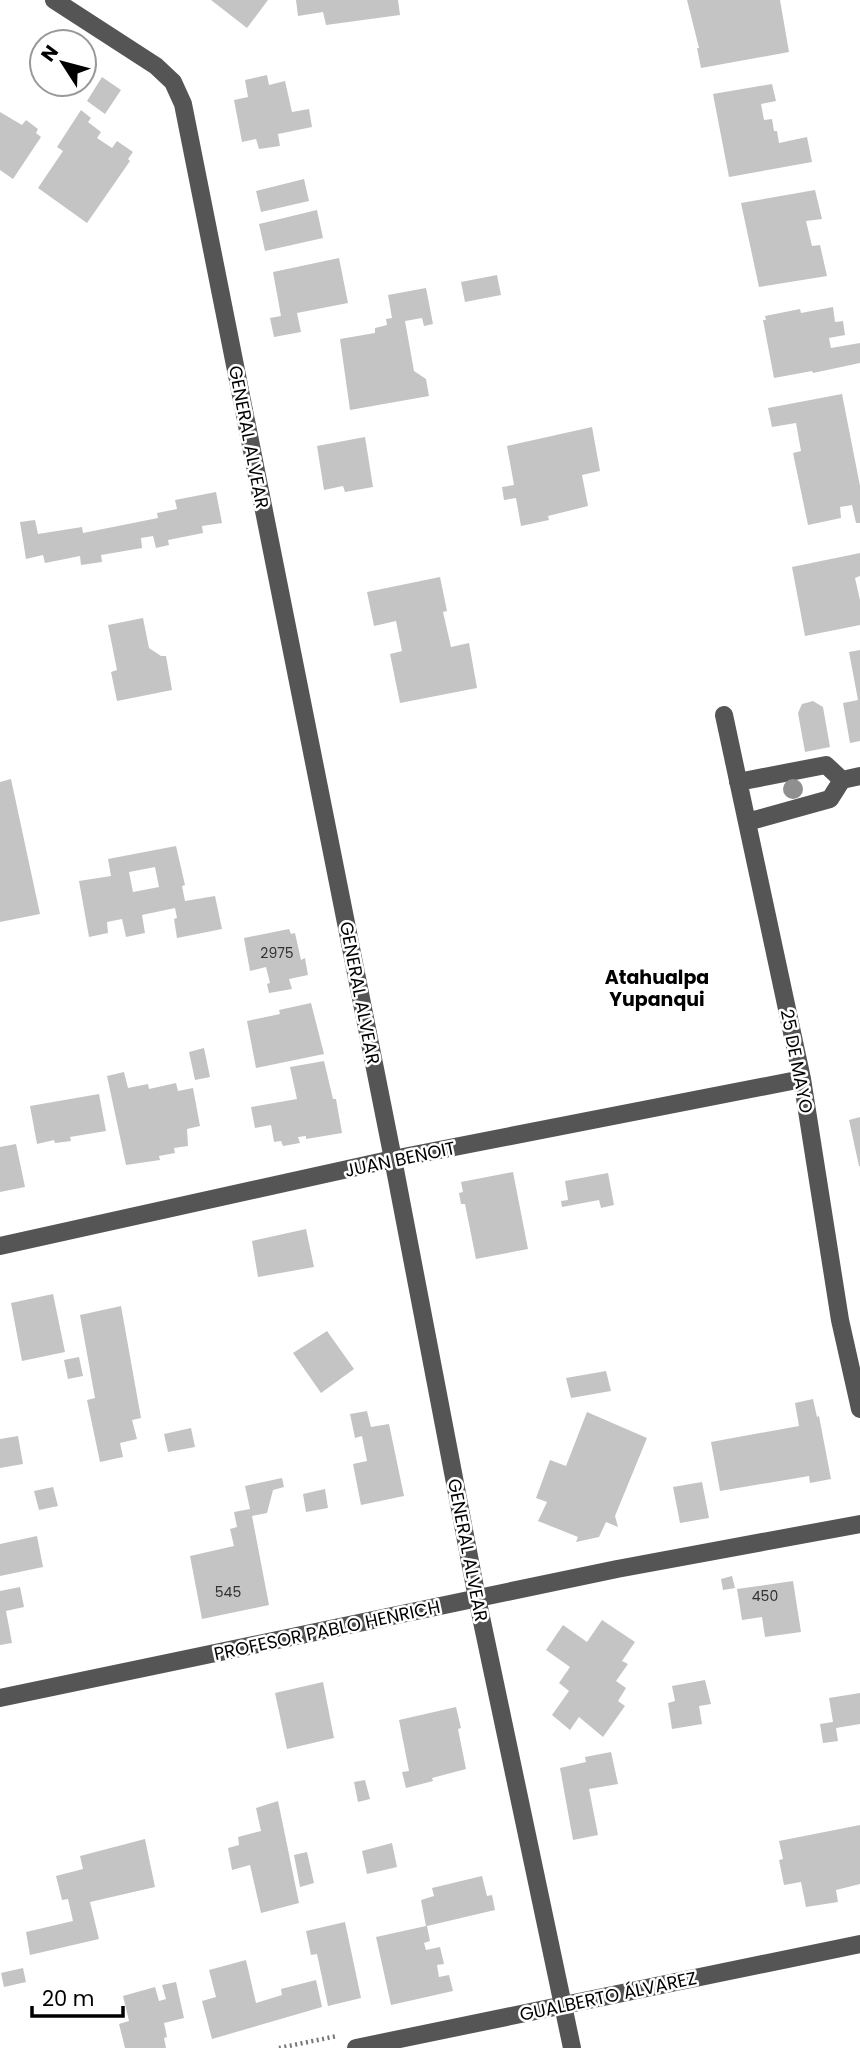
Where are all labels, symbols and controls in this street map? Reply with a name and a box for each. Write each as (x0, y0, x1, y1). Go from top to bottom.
north arrow (28, 28, 98, 98)
text: N (35, 40, 65, 67)
street label: GENERAL ALVEAR (223, 363, 275, 511)
street label: GENERAL ALVEAR (334, 919, 386, 1067)
house number: 2975 (260, 943, 294, 963)
district label: Atahualpa Yupanqui (605, 964, 709, 1013)
street label: 25 DE MAYO (775, 1007, 819, 1115)
street label: JUAN BENOIT (342, 1135, 458, 1183)
street label: GENERAL ALVEAR (442, 1476, 494, 1624)
house number: 545 (215, 1582, 241, 1602)
house number: 450 (752, 1586, 778, 1606)
street label: PROFESOR PABLO HENRICH (212, 1594, 442, 1666)
street label: GUALBERTO ÁLVAREZ (517, 1965, 699, 2027)
scale bar (32, 1974, 122, 2018)
text: 20 m (42, 1984, 95, 2013)

